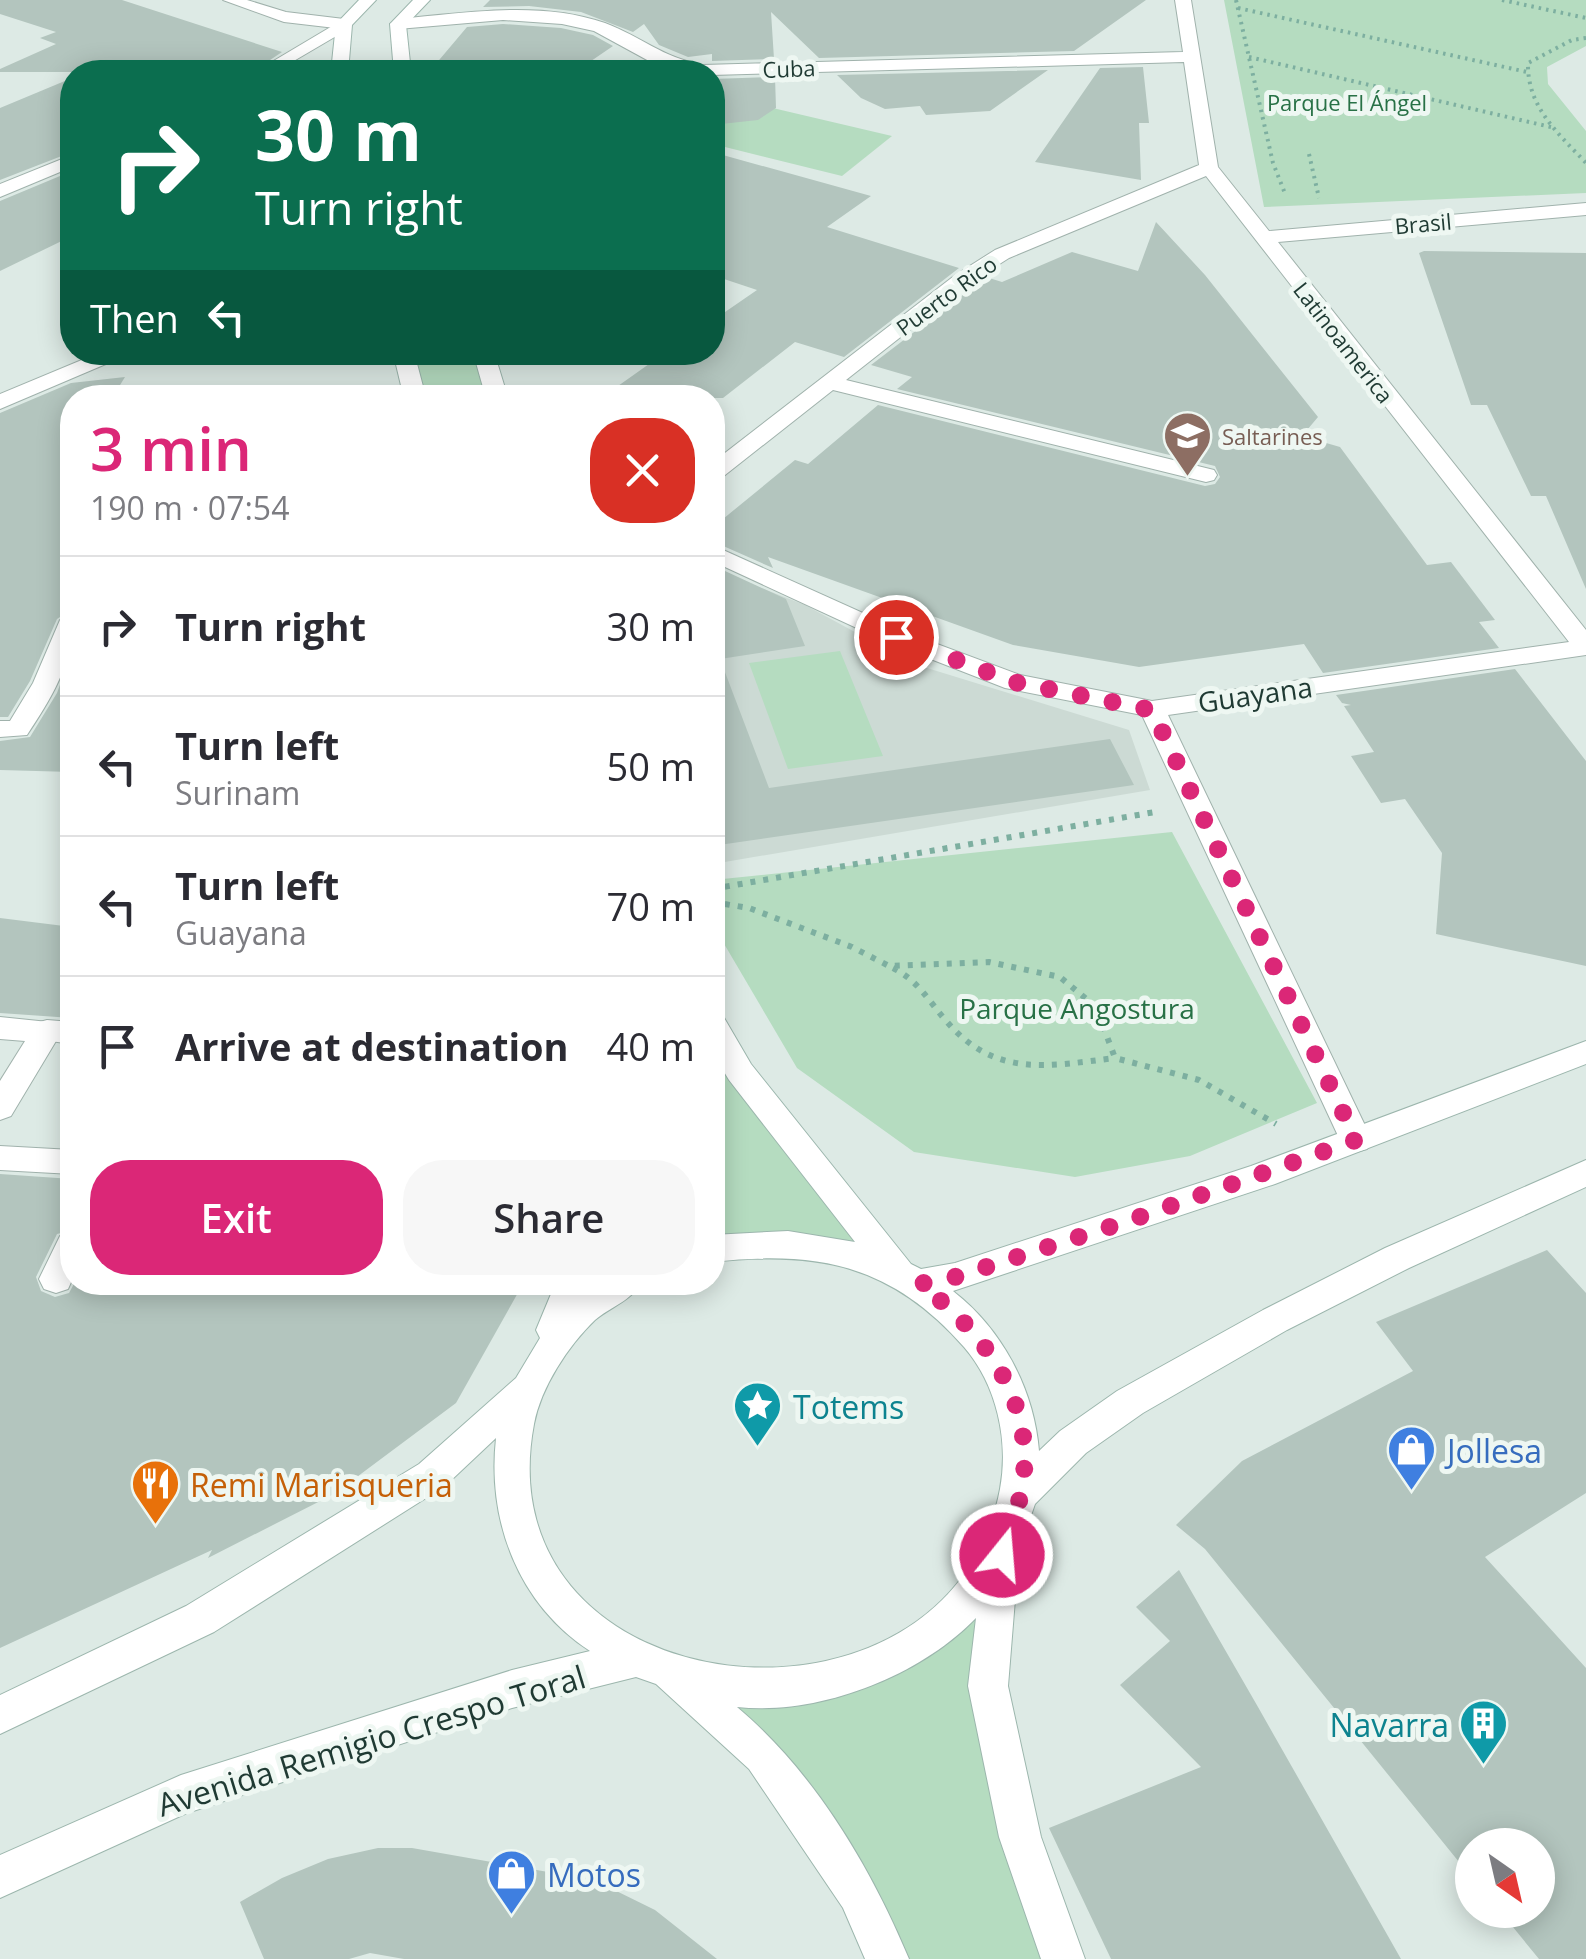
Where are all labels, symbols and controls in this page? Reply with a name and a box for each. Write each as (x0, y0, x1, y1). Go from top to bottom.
street label: Cuba (762, 52, 816, 84)
text: 30 m (255, 86, 422, 182)
park label: Parque El Ángel (1267, 87, 1427, 117)
icon: right (90, 100, 220, 230)
text: Turn right (255, 177, 463, 238)
street label: Brasil (1393, 206, 1453, 240)
street label: Puerto Rico (890, 248, 1002, 342)
street label: Latinoamerica (1287, 275, 1401, 409)
icon: left (199, 290, 254, 345)
text: Then (90, 292, 179, 344)
text: 3 min (90, 407, 252, 489)
school or university icon: Saltarines (1161, 410, 1213, 478)
button: close (590, 418, 695, 523)
place label: Saltarines (1222, 421, 1323, 451)
text: 190 m · 07:54 (90, 486, 289, 529)
pin (854, 595, 939, 680)
icon: right (90, 599, 145, 654)
text: Turn right (175, 600, 366, 652)
text: 30 m (606, 600, 695, 652)
icon: arrive (869, 610, 924, 665)
street label: Guayana (1195, 667, 1315, 721)
text: Turn left (175, 719, 339, 771)
icon: left (90, 739, 145, 794)
text: 50 m (606, 740, 695, 792)
text: Surinam (175, 771, 300, 814)
text: Turn left (175, 859, 339, 911)
icon: left (90, 879, 145, 934)
text: 70 m (606, 880, 695, 932)
text: Guayana (175, 911, 307, 954)
park label: Parque Angostura (959, 989, 1195, 1027)
icon: arrive (90, 1019, 145, 1074)
text: Arrive at destination (175, 1020, 569, 1072)
text: 40 m (606, 1020, 695, 1072)
button: Exit (90, 1160, 383, 1275)
button: Share (403, 1160, 695, 1275)
place icon: Totems (732, 1380, 784, 1448)
place label: Totems (793, 1385, 904, 1428)
shop icon: Jollesa (1386, 1424, 1438, 1492)
place label: Jollesa (1444, 1429, 1542, 1472)
restaurant icon: Remi Marisqueria (129, 1458, 181, 1526)
place label: Remi Marisqueria (190, 1463, 453, 1506)
position arrow (950, 1503, 1054, 1607)
street label: Avenida Remigio Crespo Toral (152, 1654, 590, 1826)
building icon: Navarra (1458, 1698, 1510, 1766)
place label: Navarra (1329, 1703, 1449, 1746)
north arrow (1455, 1828, 1555, 1928)
map controls (1455, 1828, 1555, 1928)
shop icon: Motos (486, 1848, 538, 1916)
place label: Motos (547, 1853, 641, 1896)

